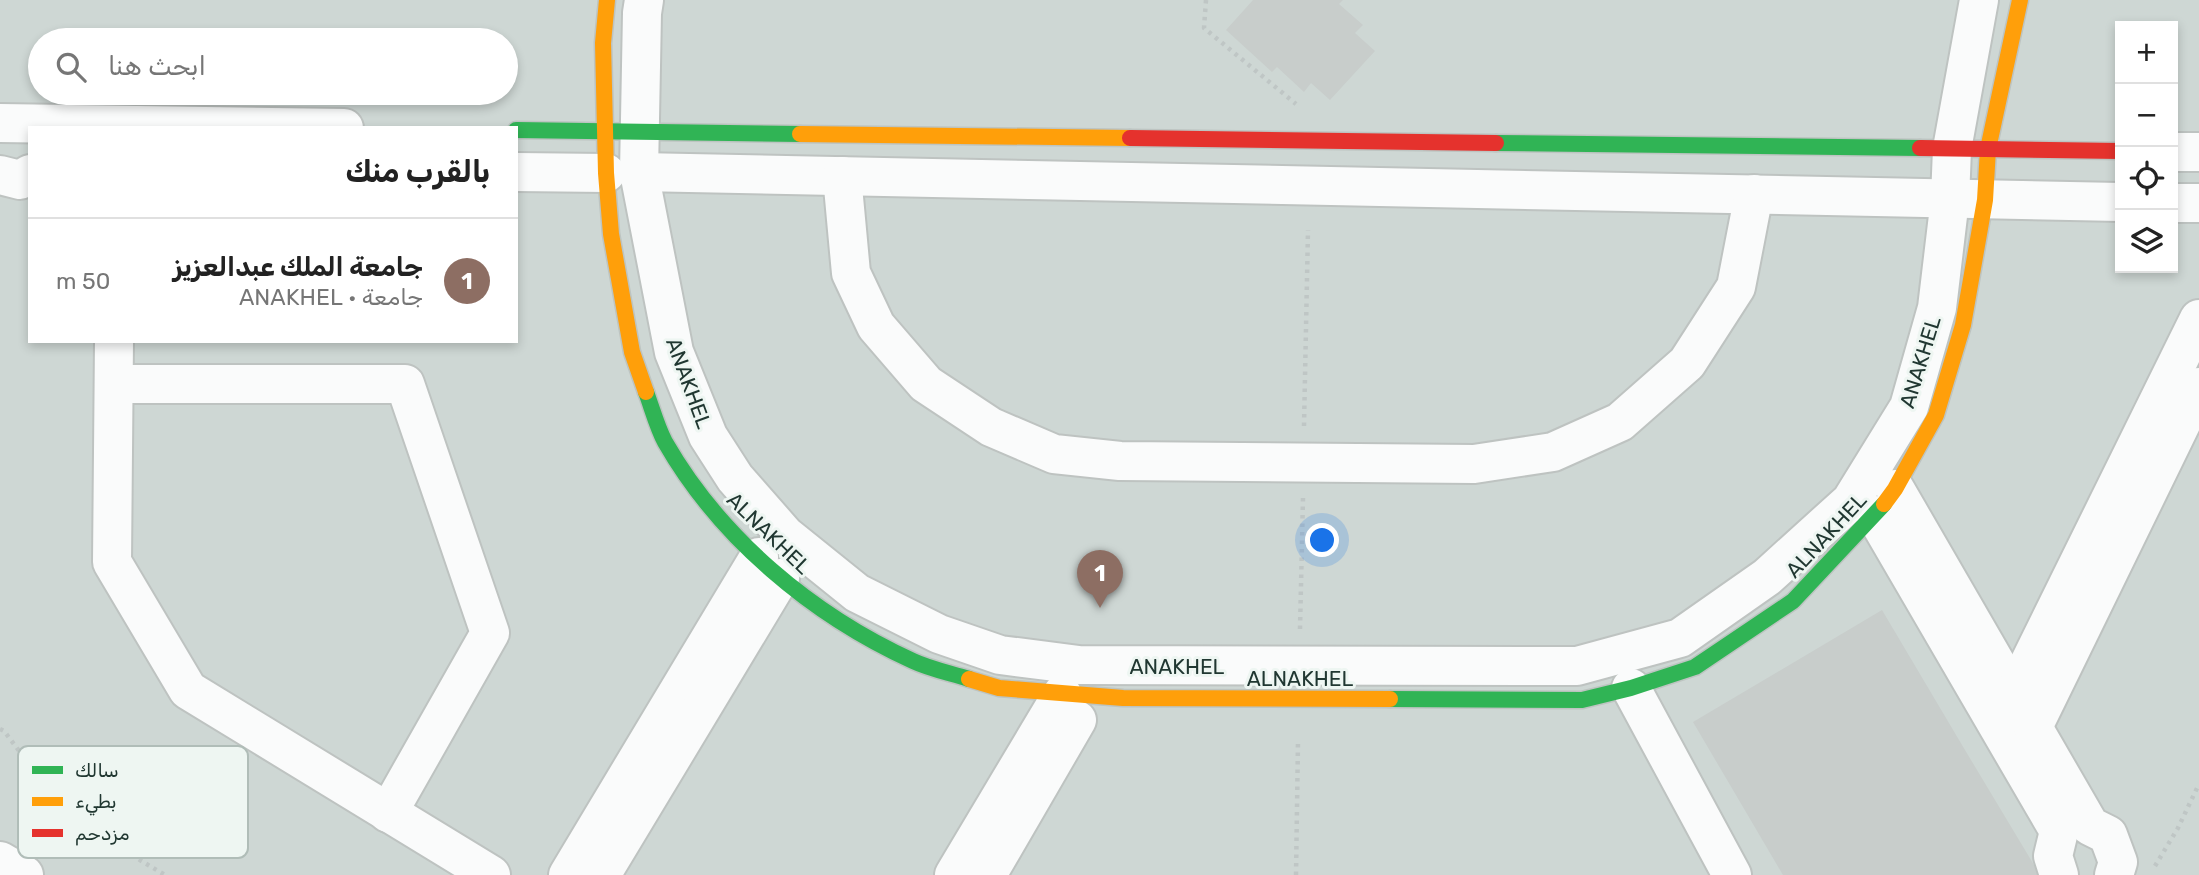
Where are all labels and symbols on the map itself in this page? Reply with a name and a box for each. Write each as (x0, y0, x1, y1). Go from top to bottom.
street label: ANAKHEL (1894, 313, 1946, 411)
street label: ANAKHEL (661, 334, 717, 432)
street label: ALNAKHEL (722, 487, 816, 579)
street label: ALNAKHEL (1780, 487, 1872, 583)
your location (1305, 523, 1339, 557)
pin: 1 (1077, 550, 1123, 608)
street label: ANAKHEL (1130, 654, 1225, 679)
street label: ALNAKHEL (1247, 666, 1354, 691)
legend (18, 746, 248, 858)
text: سالك (75, 759, 119, 782)
text: بطيء (75, 790, 117, 816)
text: مزدحم (75, 822, 130, 846)

